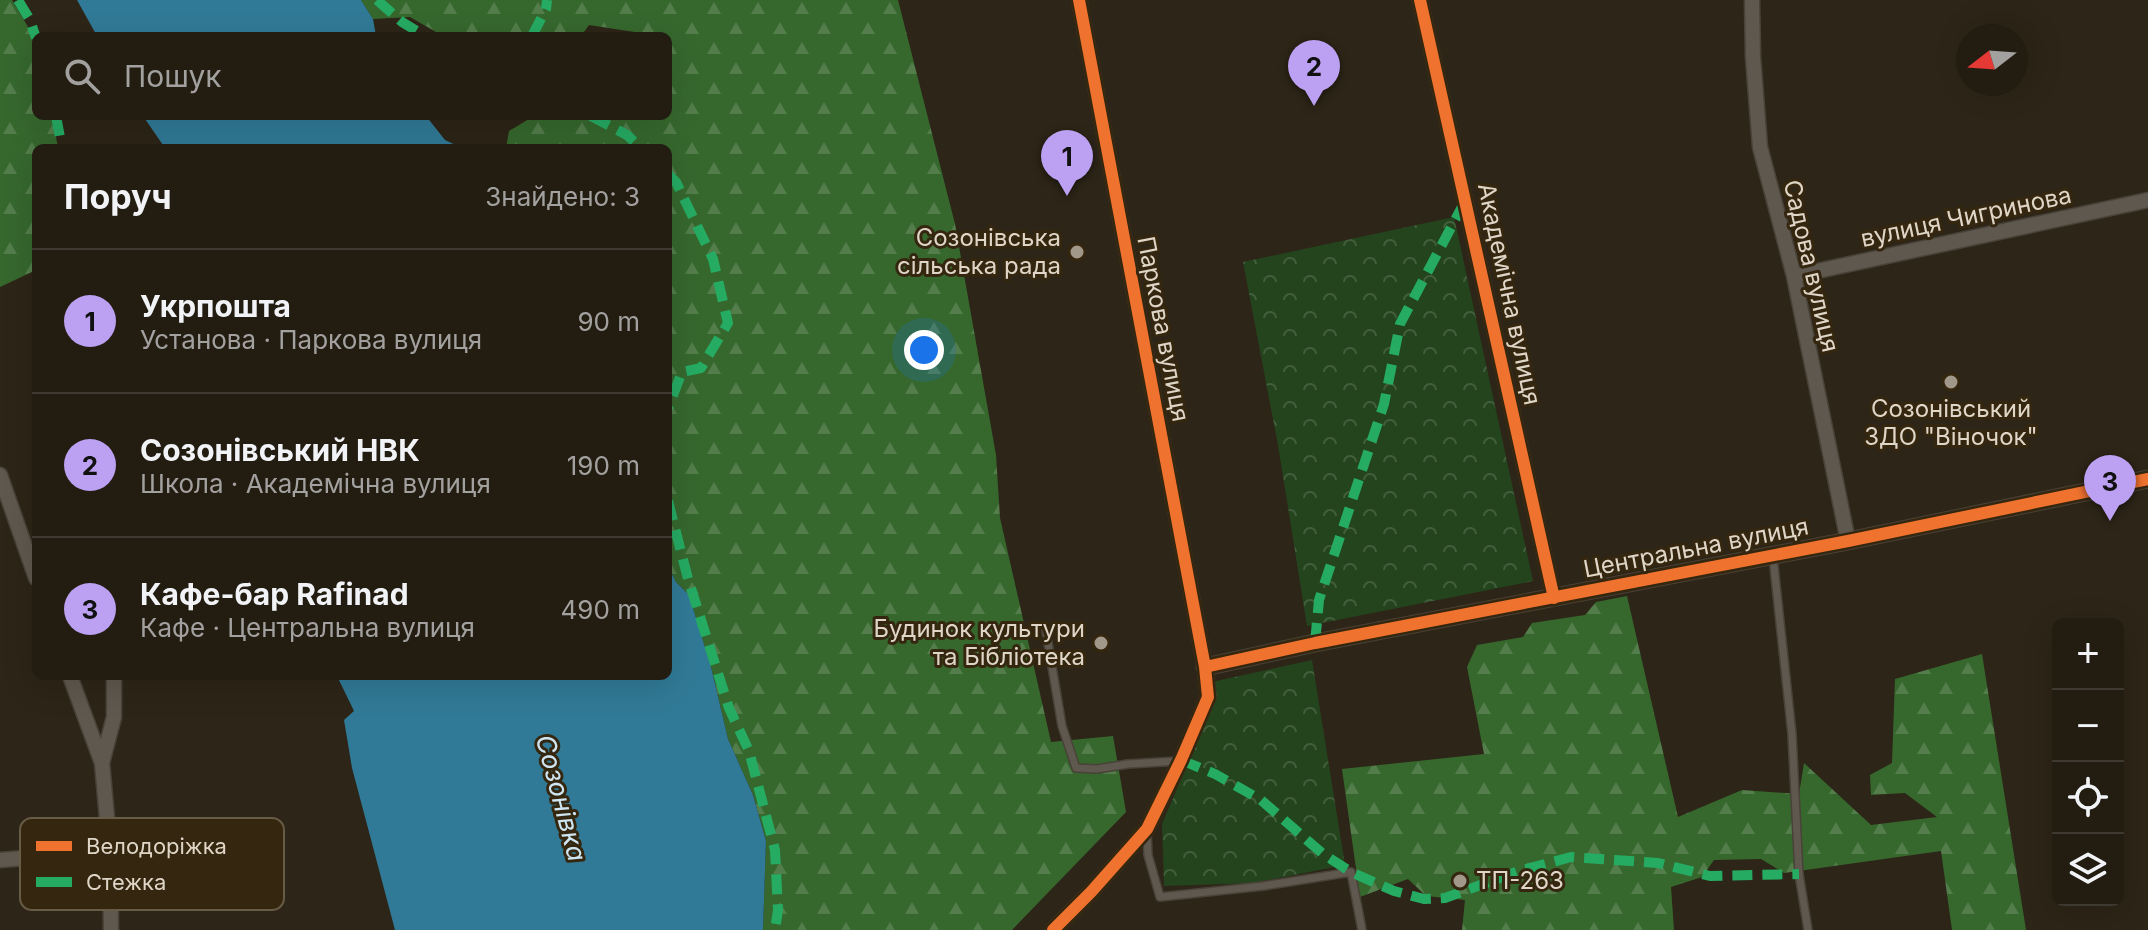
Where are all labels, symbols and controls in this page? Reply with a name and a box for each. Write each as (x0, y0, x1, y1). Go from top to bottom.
north arrow (1956, 24, 2028, 96)
search box (32, 32, 672, 120)
pin: 2 (1288, 40, 1340, 106)
icon: search (60, 54, 104, 98)
text: Пошук (124, 58, 222, 94)
pin: 1 (1041, 130, 1093, 196)
text: Поруч (64, 176, 172, 217)
street label: Садова вулиця (1778, 177, 1845, 355)
street label: Академічна вулиця (1472, 180, 1547, 408)
street label: вулиця Чигринова (1858, 180, 2074, 253)
text: Знайдено: 3 (485, 181, 640, 212)
place label: Созонівська сільська рада (897, 223, 1061, 280)
street label: Паркова вулиця (1131, 234, 1196, 424)
marker: Созонівська сільська рада (1068, 243, 1086, 261)
text: Укрпошта (140, 288, 291, 324)
text: 1 (84, 306, 96, 337)
text: 90 m (577, 306, 640, 337)
text: Установа · Паркова вулиця (140, 324, 482, 355)
your location (904, 330, 944, 370)
marker: Созонівський ЗДО "Віночок" (1942, 373, 1960, 391)
place label: Созонівський ЗДО "Віночок" (1864, 394, 2038, 451)
text: Созонівський НВК (140, 432, 420, 468)
text: 2 (82, 450, 98, 481)
text: 190 m (567, 450, 640, 481)
pin: 3 (2084, 455, 2136, 521)
text: Школа · Академічна вулиця (140, 468, 491, 499)
street label: Центральна вулиця (1581, 511, 1811, 584)
text: Кафе-бар Rafinad (140, 576, 409, 612)
text: 3 (82, 594, 98, 625)
text: 490 m (561, 594, 640, 625)
text: Кафе · Центральна вулиця (140, 612, 475, 643)
place label: Будинок культури та Бібліотека (873, 614, 1085, 671)
map controls (2052, 618, 2124, 906)
button: + (2052, 618, 2124, 690)
marker: Будинок культури та Бібліотека (1092, 634, 1110, 652)
button: − (2052, 690, 2124, 762)
water label: Созонівка (530, 731, 593, 864)
button: locate (2052, 762, 2124, 834)
legend (20, 818, 284, 910)
text: Велодоріжка (86, 833, 227, 859)
button: layers (2052, 834, 2124, 906)
place label: ТП-263 (1476, 866, 1564, 895)
text: Стежка (86, 869, 166, 895)
marker: ТП-263 (1451, 872, 1469, 890)

